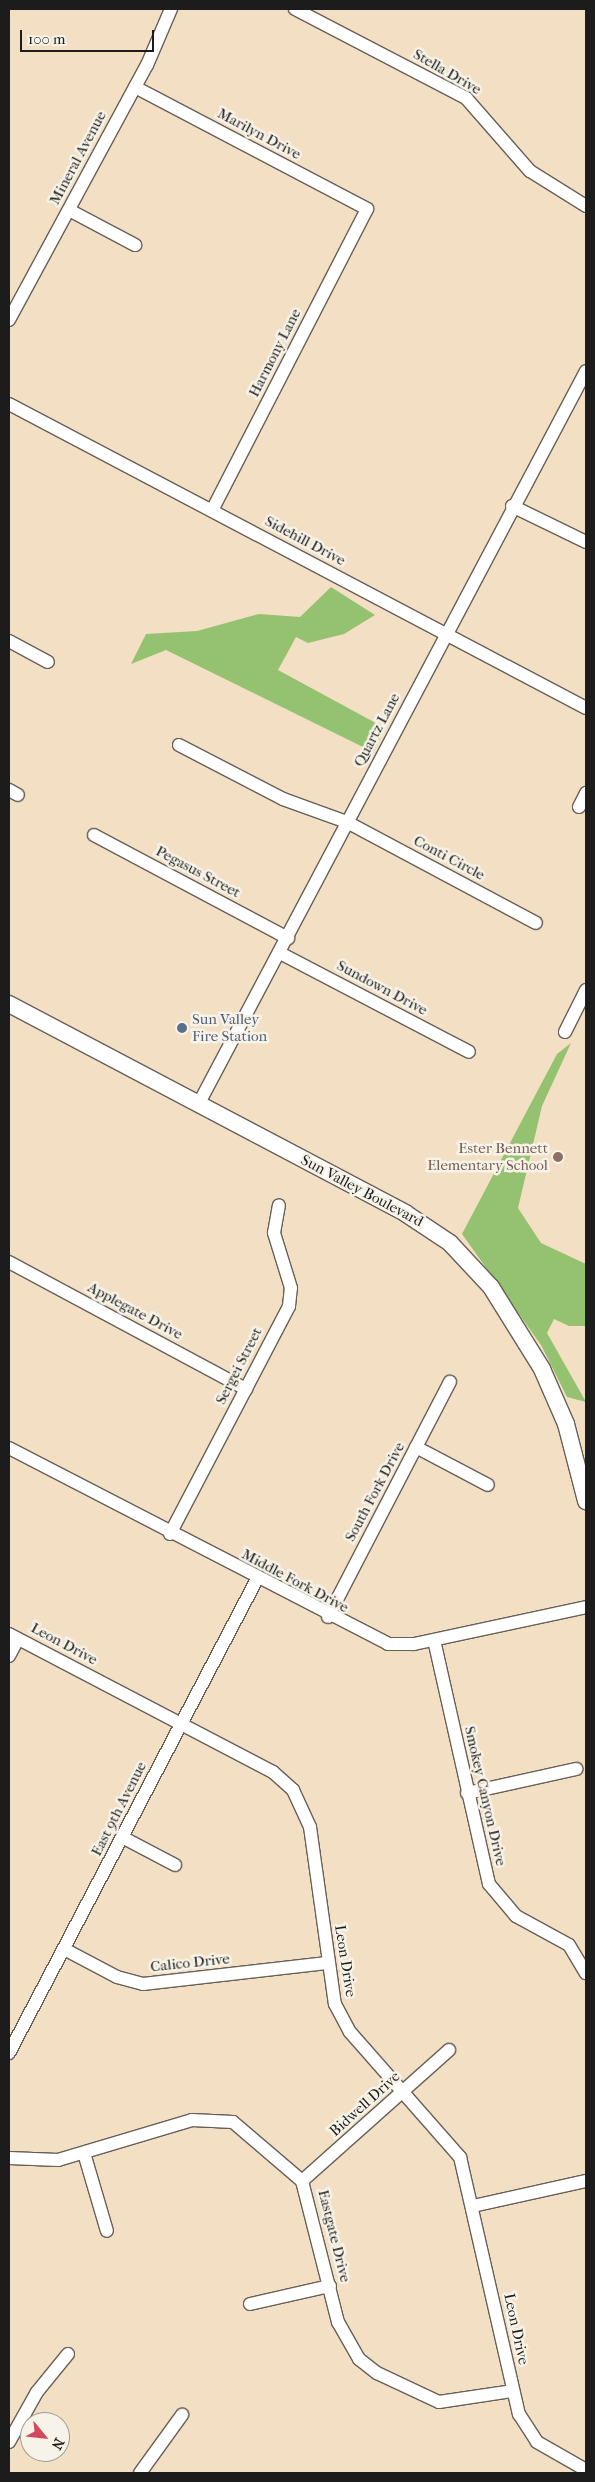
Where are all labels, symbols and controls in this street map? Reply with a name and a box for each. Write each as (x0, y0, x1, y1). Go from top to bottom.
scale bar (22, 20, 156, 52)
text: 100 m (28, 30, 66, 48)
street label: Stella Drive (410, 45, 484, 99)
street label: Marilyn Drive (214, 104, 304, 164)
street label: Mineral Avenue (46, 108, 110, 208)
street label: Harmony Lane (245, 306, 305, 400)
street label: Sidehill Drive (262, 512, 348, 570)
street label: Quartz Lane (350, 690, 404, 770)
street label: Conti Circle (410, 832, 488, 884)
street label: Pegasus Street (153, 842, 243, 902)
street label: Sundown Drive (334, 957, 430, 1019)
place label: Sun Valley Fire Station (192, 1010, 267, 1045)
marker: Sun Valley Fire Station (176, 1022, 188, 1034)
place label: Ester Bennett Elementary School (427, 1139, 548, 1174)
street label: Sun Valley Boulevard (298, 1151, 426, 1231)
marker: Ester Bennett Elementary School (552, 1151, 564, 1163)
street label: Applegate Drive (84, 1278, 186, 1344)
street label: Sergei Street (212, 1324, 266, 1408)
street label: South Fork Drive (341, 1439, 409, 1545)
street label: Middle Fork Drive (239, 1545, 351, 1617)
street label: Leon Drive (28, 1619, 100, 1669)
street label: Smokey Canyon Drive (460, 1725, 510, 1867)
street label: East 9th Avenue (87, 1759, 151, 1859)
street label: Leon Drive (330, 1924, 360, 1998)
street label: Calico Drive (149, 1950, 231, 1976)
street label: Bidwell Drive (326, 2068, 404, 2140)
street label: Eastgate Drive (314, 2188, 354, 2284)
street label: Leon Drive (500, 2292, 532, 2366)
north arrow (20, 2412, 70, 2462)
text: N (48, 2435, 68, 2452)

